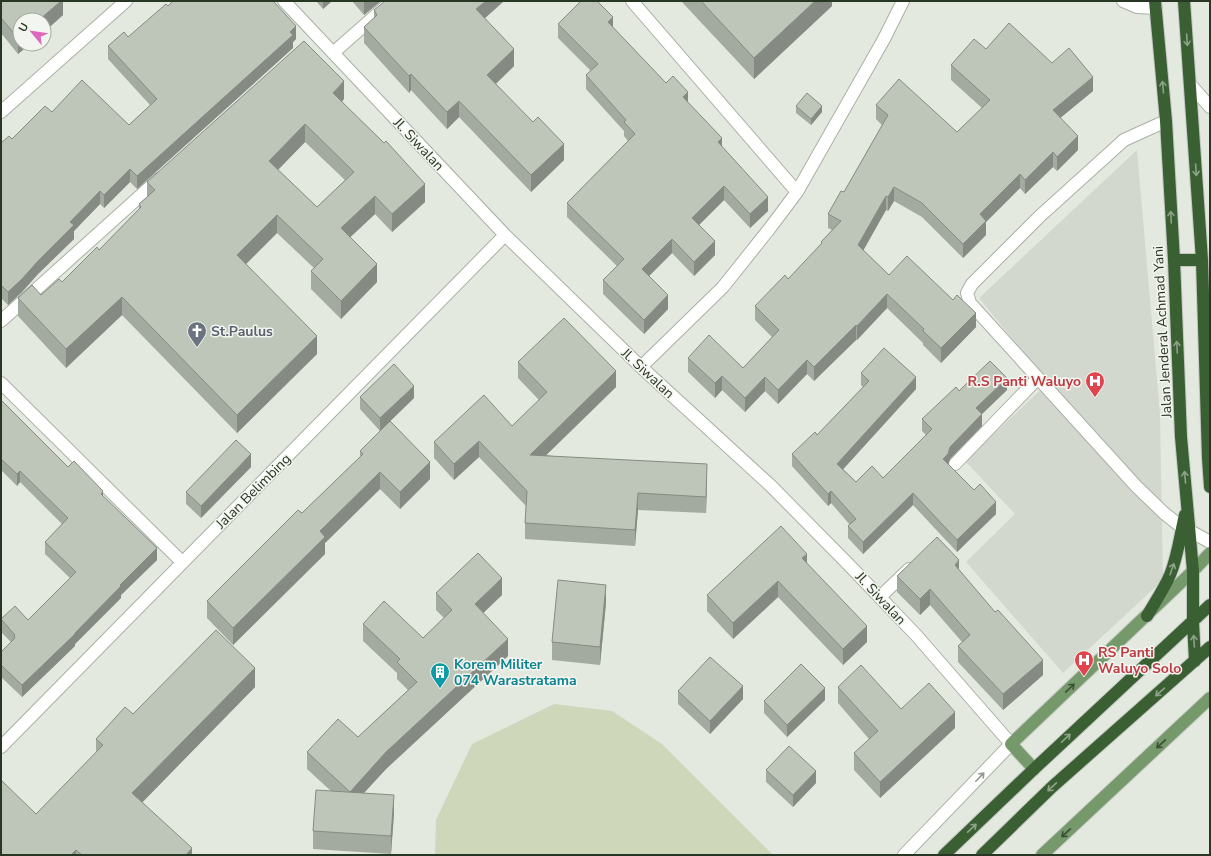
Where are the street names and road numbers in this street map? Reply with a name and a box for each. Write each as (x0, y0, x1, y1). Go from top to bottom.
street label: Jl. Siwalan (388, 113, 448, 175)
street label: Jalan Jenderal Achmad Yani (1149, 245, 1177, 420)
street label: Jl. Siwalan (616, 343, 678, 403)
street label: Jalan Belimbing (211, 450, 295, 534)
street label: Jl. Siwalan (850, 567, 910, 629)

